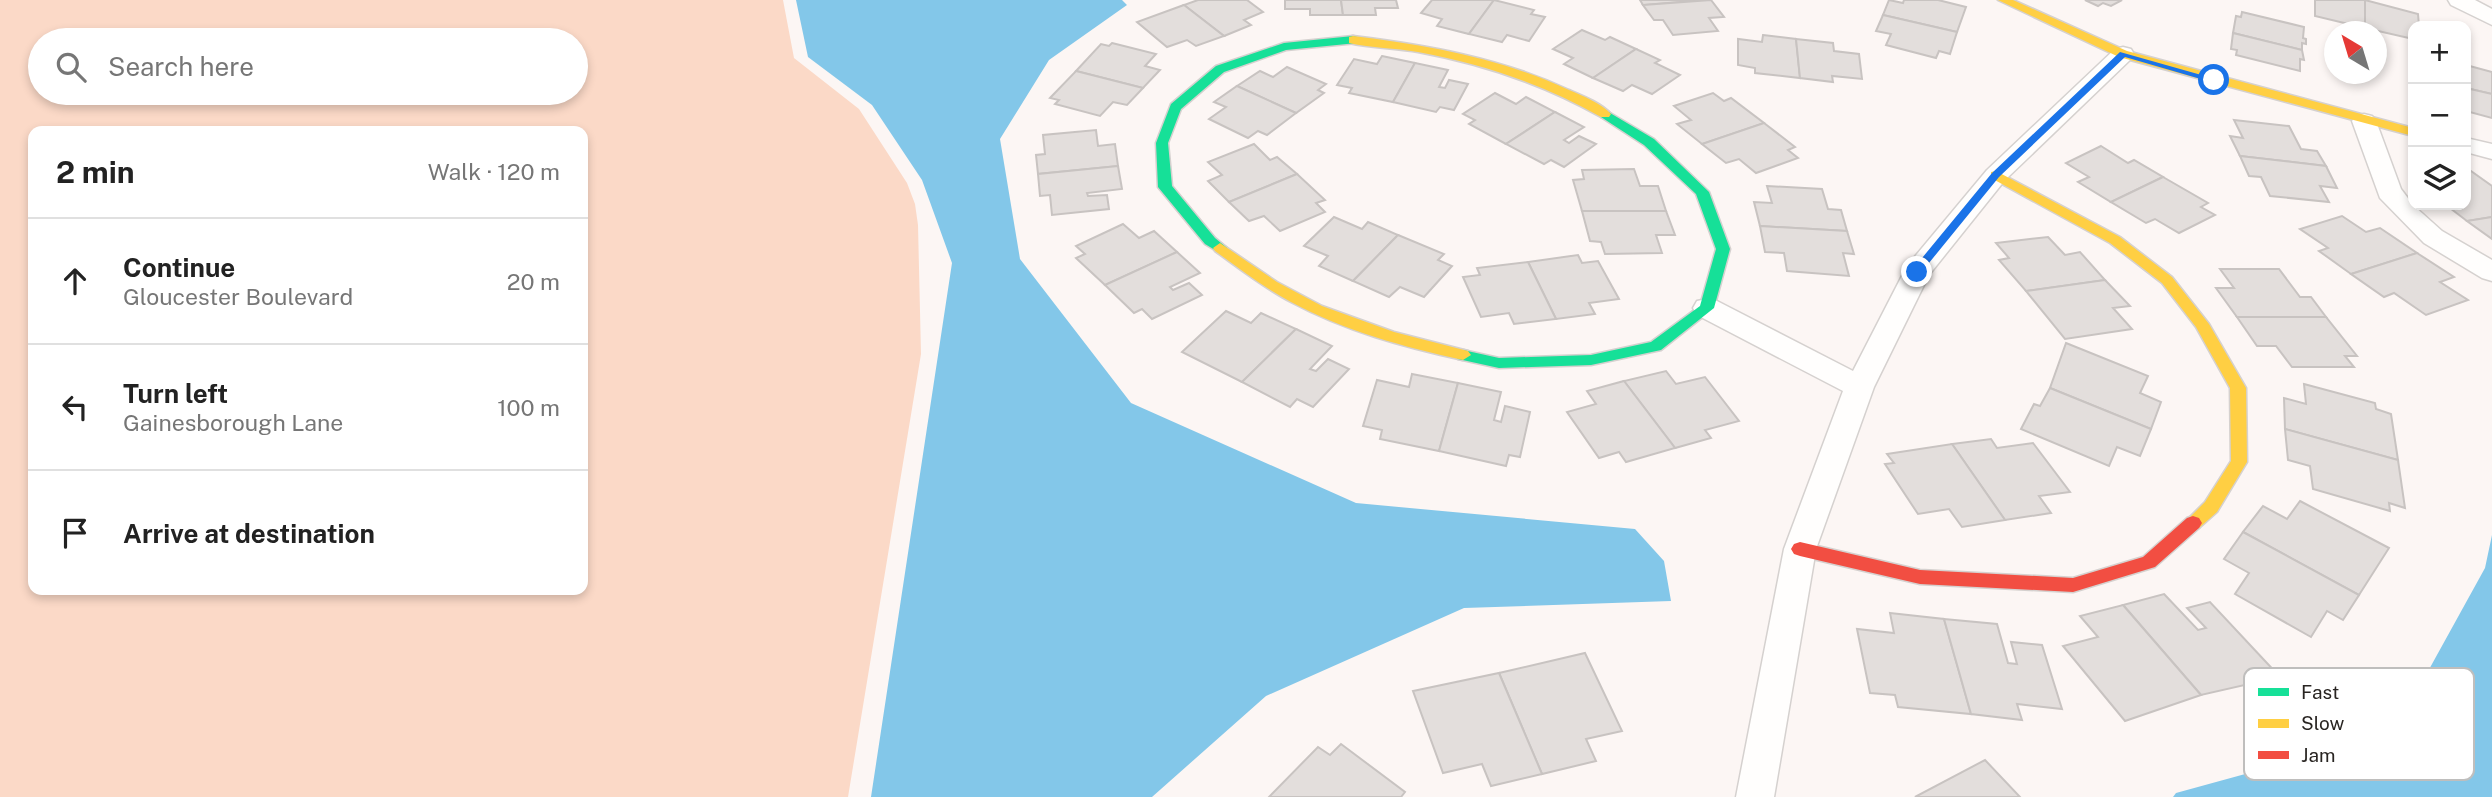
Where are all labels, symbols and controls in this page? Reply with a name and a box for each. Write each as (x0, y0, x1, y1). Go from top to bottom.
north arrow (2324, 21, 2387, 84)
map controls (2408, 21, 2471, 210)
button: + (2408, 21, 2471, 84)
search box (28, 28, 588, 105)
icon: search (52, 48, 90, 86)
text: Search here (108, 51, 254, 82)
route start (2198, 64, 2229, 95)
button: − (2408, 84, 2471, 147)
button: layers (2408, 147, 2471, 210)
text: 2 min (56, 154, 135, 190)
text: Walk · 120 m (428, 158, 560, 185)
text: Continue (123, 252, 235, 283)
route end (1901, 256, 1932, 287)
icon: ahead (56, 262, 94, 300)
text: 20 m (507, 268, 560, 295)
text: Gloucester Boulevard (123, 283, 353, 310)
text: Turn left (123, 378, 228, 409)
icon: left (56, 388, 94, 426)
text: 100 m (497, 394, 560, 421)
text: Gainesborough Lane (123, 409, 343, 436)
icon: arrive (56, 514, 94, 552)
text: Arrive at destination (123, 518, 375, 549)
legend (2244, 668, 2474, 780)
text: Fast (2301, 681, 2339, 703)
text: Slow (2301, 712, 2345, 734)
text: Jam (2301, 744, 2335, 766)

